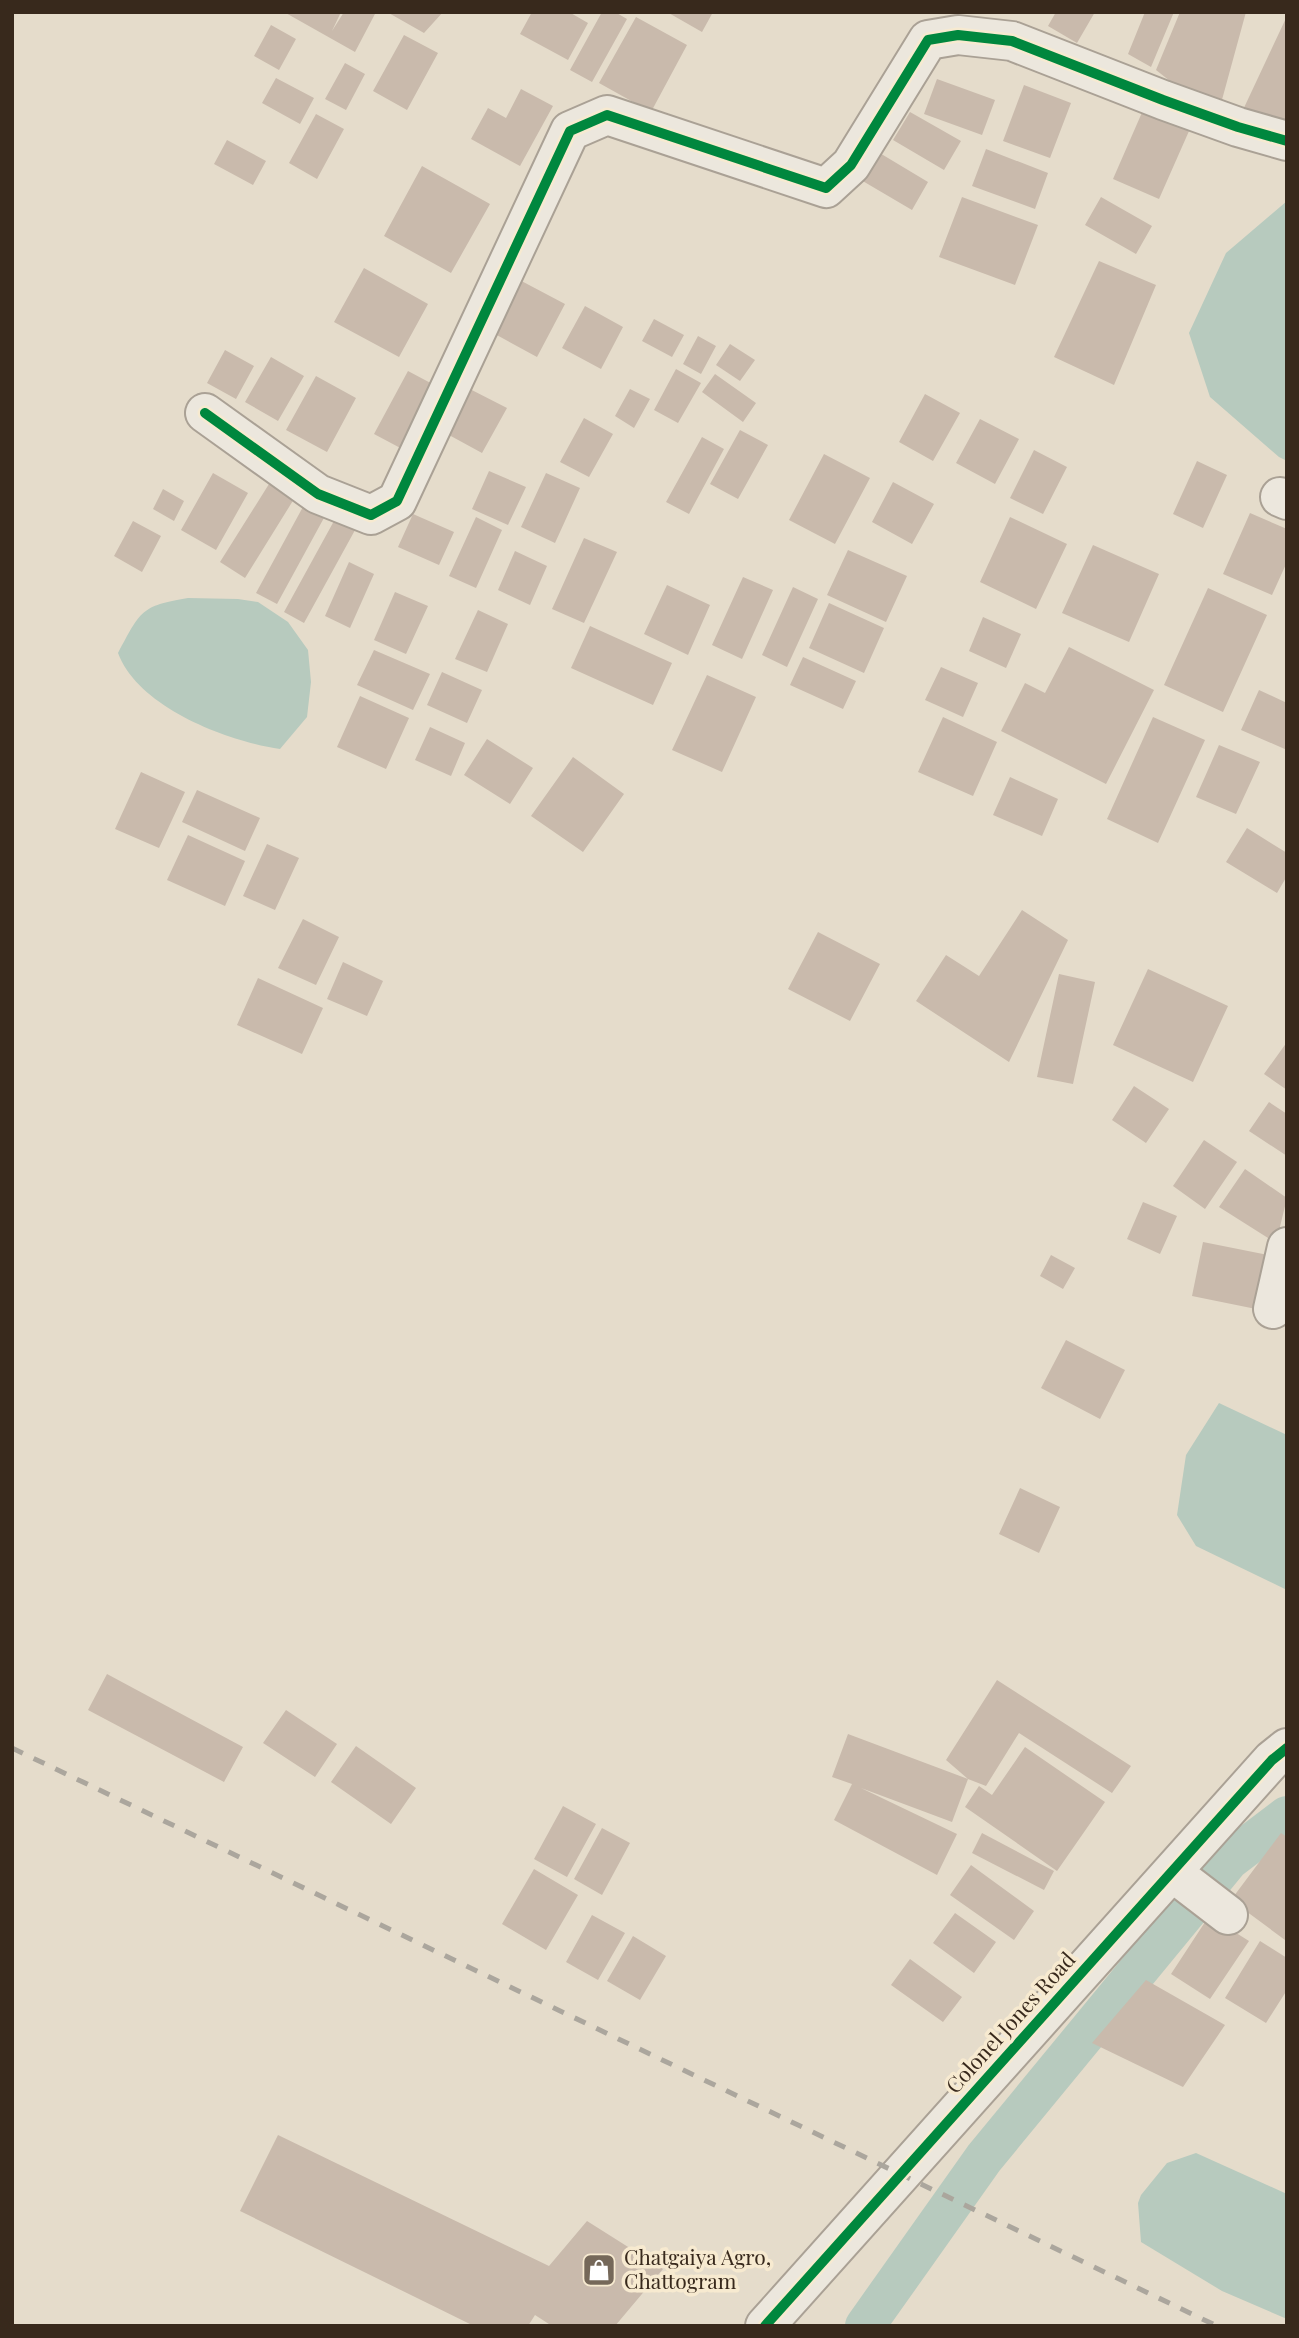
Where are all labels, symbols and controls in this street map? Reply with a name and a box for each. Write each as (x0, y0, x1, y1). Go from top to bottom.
street label: Colonel Jones Road (939, 1945, 1080, 2098)
place label: Chatgaiya Agro, Chattogram (624, 2242, 771, 2294)
shop icon: Chatgaiya Agro, Chattogram (580, 2251, 618, 2289)

